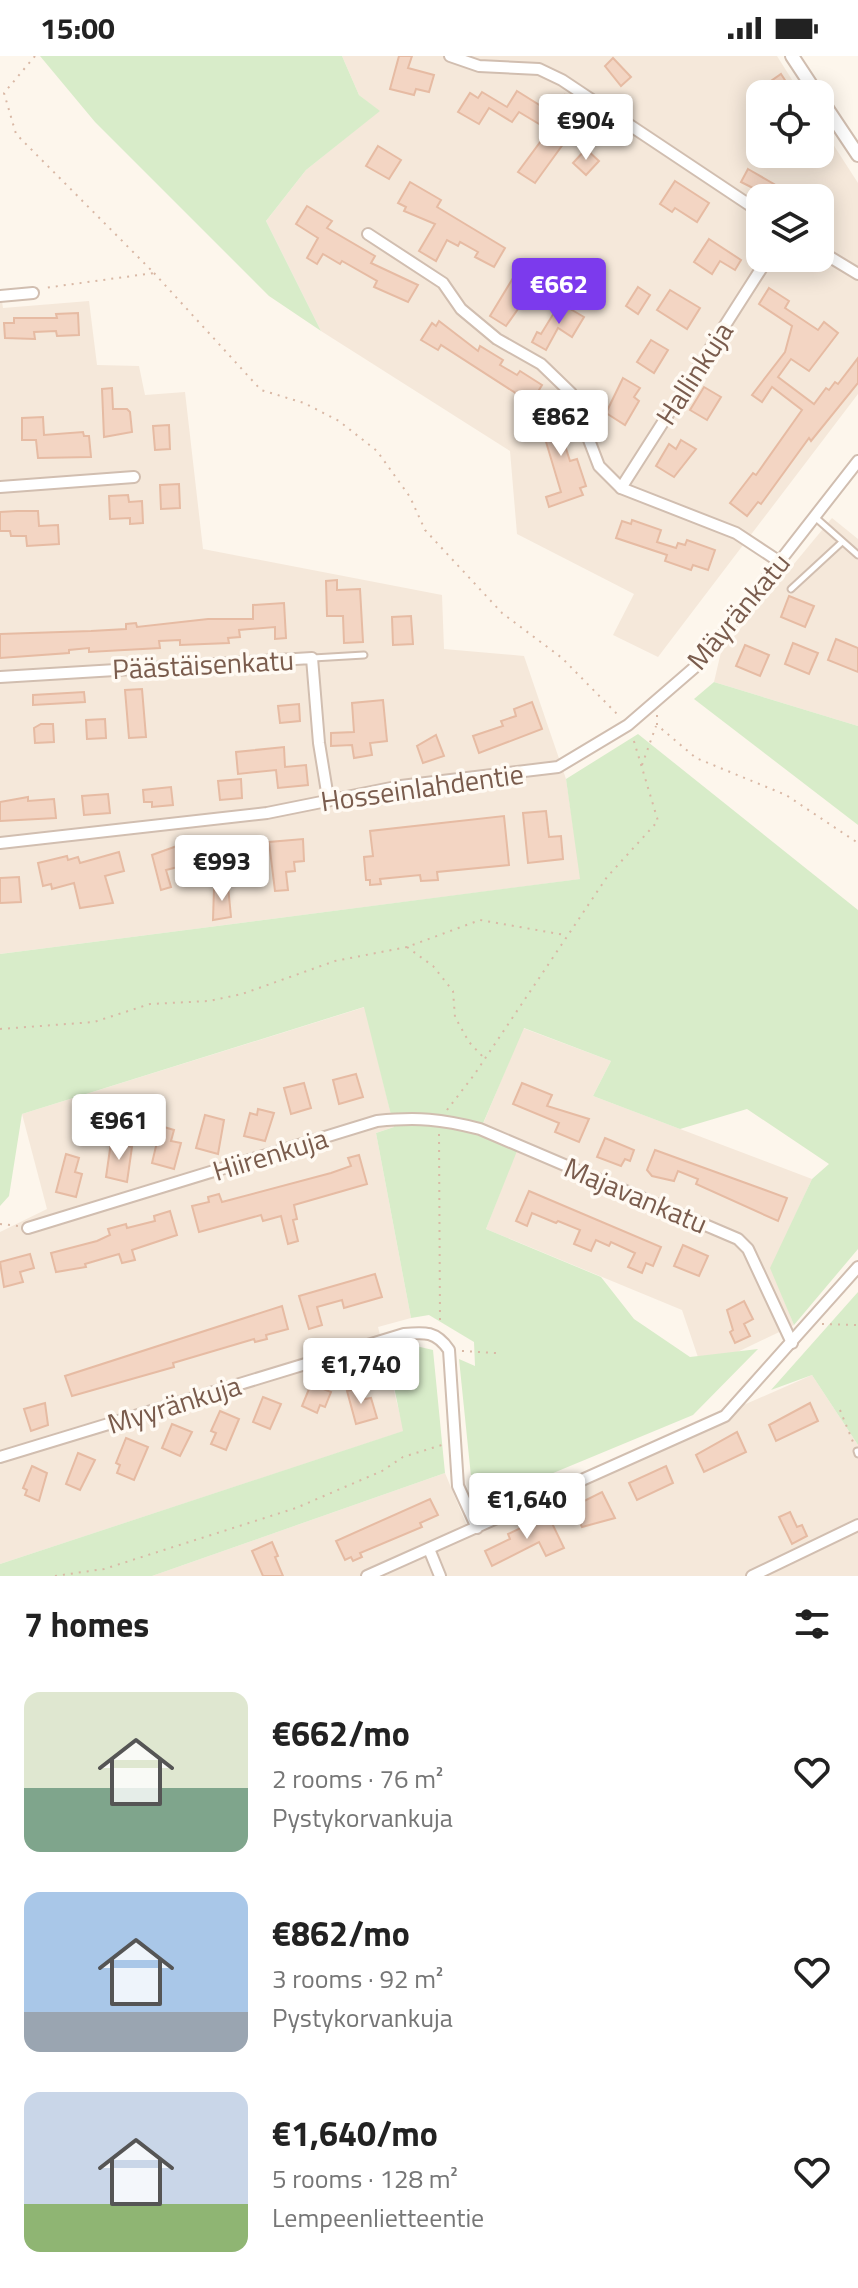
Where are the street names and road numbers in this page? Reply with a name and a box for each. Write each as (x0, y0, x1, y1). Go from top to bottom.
street label: Hallinkuja (645, 313, 743, 433)
street label: Mäyränkatu (676, 543, 800, 679)
street label: Päästäisenkatu (111, 638, 295, 690)
street label: Hosseinlahdentie (318, 751, 526, 823)
street label: Hiirenkuja (207, 1116, 333, 1192)
street label: Majavankatu (558, 1146, 714, 1244)
street label: Myyränkuja (102, 1363, 246, 1445)

